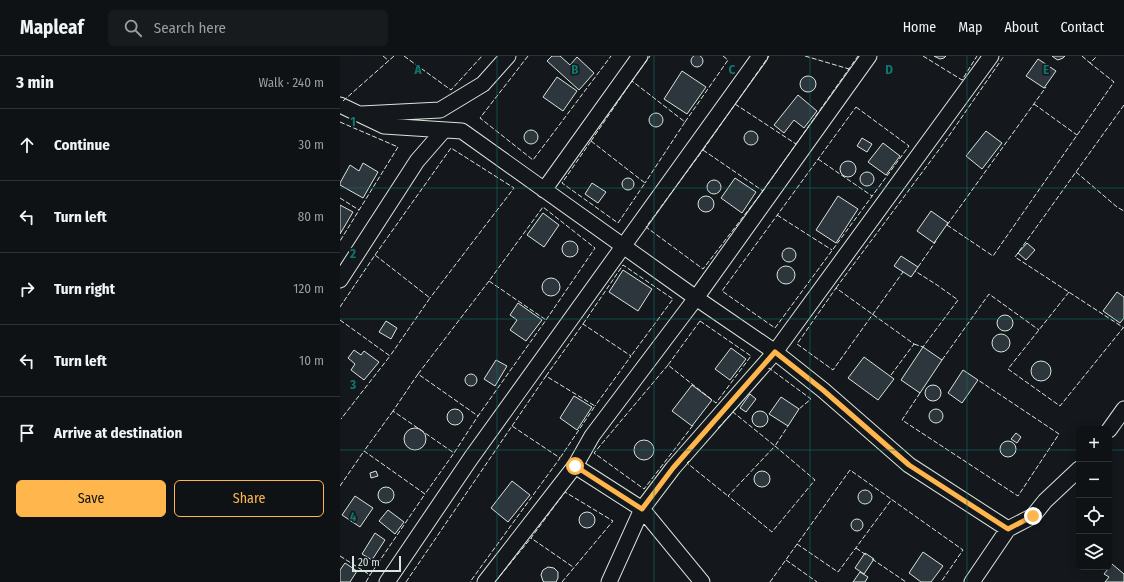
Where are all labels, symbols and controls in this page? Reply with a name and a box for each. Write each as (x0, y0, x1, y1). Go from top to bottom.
search box (108, 10, 388, 46)
text: Mapleaf (20, 16, 84, 39)
icon: search (122, 17, 144, 39)
text: Search here (154, 19, 226, 37)
text: Home (903, 19, 936, 36)
text: Map (958, 19, 982, 36)
text: About (1004, 19, 1039, 36)
text: Contact (1061, 19, 1104, 36)
text: A (413, 62, 422, 77)
text: B (571, 62, 579, 77)
text: C (729, 62, 736, 77)
text: D (885, 62, 893, 77)
text: E (1043, 62, 1049, 77)
text: 3 min (16, 72, 54, 93)
text: Walk · 240 m (258, 75, 324, 90)
text: 1 (350, 114, 356, 129)
icon: ahead (16, 134, 38, 156)
text: Continue (54, 136, 110, 154)
text: 30 m (298, 137, 324, 152)
icon: left (16, 206, 38, 228)
text: Turn left (54, 208, 107, 226)
text: 80 m (298, 209, 324, 224)
text: 2 (349, 246, 356, 261)
icon: right (16, 278, 38, 300)
text: Turn right (54, 280, 115, 298)
text: 120 m (293, 281, 324, 296)
icon: left (16, 350, 38, 372)
text: Turn left (54, 352, 107, 370)
text: 10 m (299, 353, 324, 368)
text: 3 (349, 377, 356, 392)
icon: arrive (16, 422, 38, 444)
text: Arrive at destination (54, 424, 182, 442)
map controls (1076, 426, 1112, 570)
button: + (1076, 426, 1112, 462)
route start (566, 457, 584, 475)
button: − (1076, 462, 1112, 498)
button: Save (16, 480, 166, 517)
button: Share (174, 480, 324, 517)
button: locate (1076, 498, 1112, 534)
route end (1024, 507, 1042, 525)
text: 4 (350, 509, 357, 524)
button: layers (1076, 534, 1112, 570)
scale bar (352, 554, 401, 573)
text: 20 m (358, 556, 380, 569)

